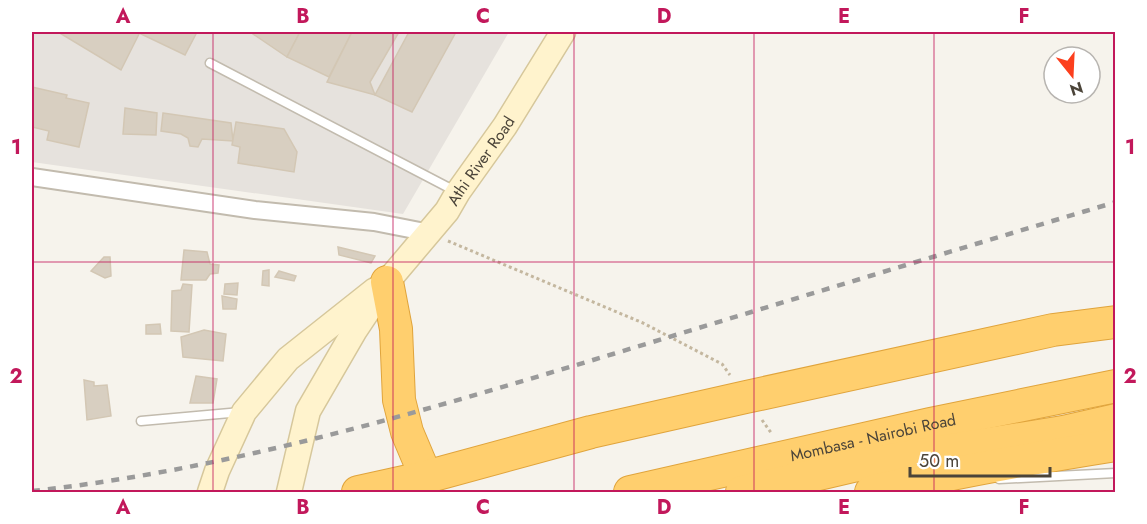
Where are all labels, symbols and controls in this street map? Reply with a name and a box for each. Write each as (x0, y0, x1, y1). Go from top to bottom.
text: A (115, 2, 131, 31)
text: B (296, 2, 310, 31)
text: C (476, 2, 490, 31)
text: D (657, 2, 671, 31)
text: E (838, 2, 850, 31)
text: F (1018, 2, 1030, 31)
north arrow (1042, 45, 1102, 105)
text: N (1067, 76, 1086, 102)
street label: Athi River Road (442, 112, 520, 210)
text: 1 (11, 133, 21, 162)
text: 1 (1125, 133, 1135, 162)
text: 2 (9, 362, 23, 391)
text: 2 (1123, 362, 1137, 391)
street label: Mombasa - Nairobi Road (788, 408, 958, 467)
scale bar (910, 440, 1050, 478)
text: 50 m (919, 448, 959, 474)
text: A (115, 493, 131, 522)
text: B (296, 493, 310, 522)
text: C (476, 493, 490, 522)
text: D (657, 493, 671, 522)
text: E (838, 493, 850, 522)
text: F (1018, 493, 1030, 522)

